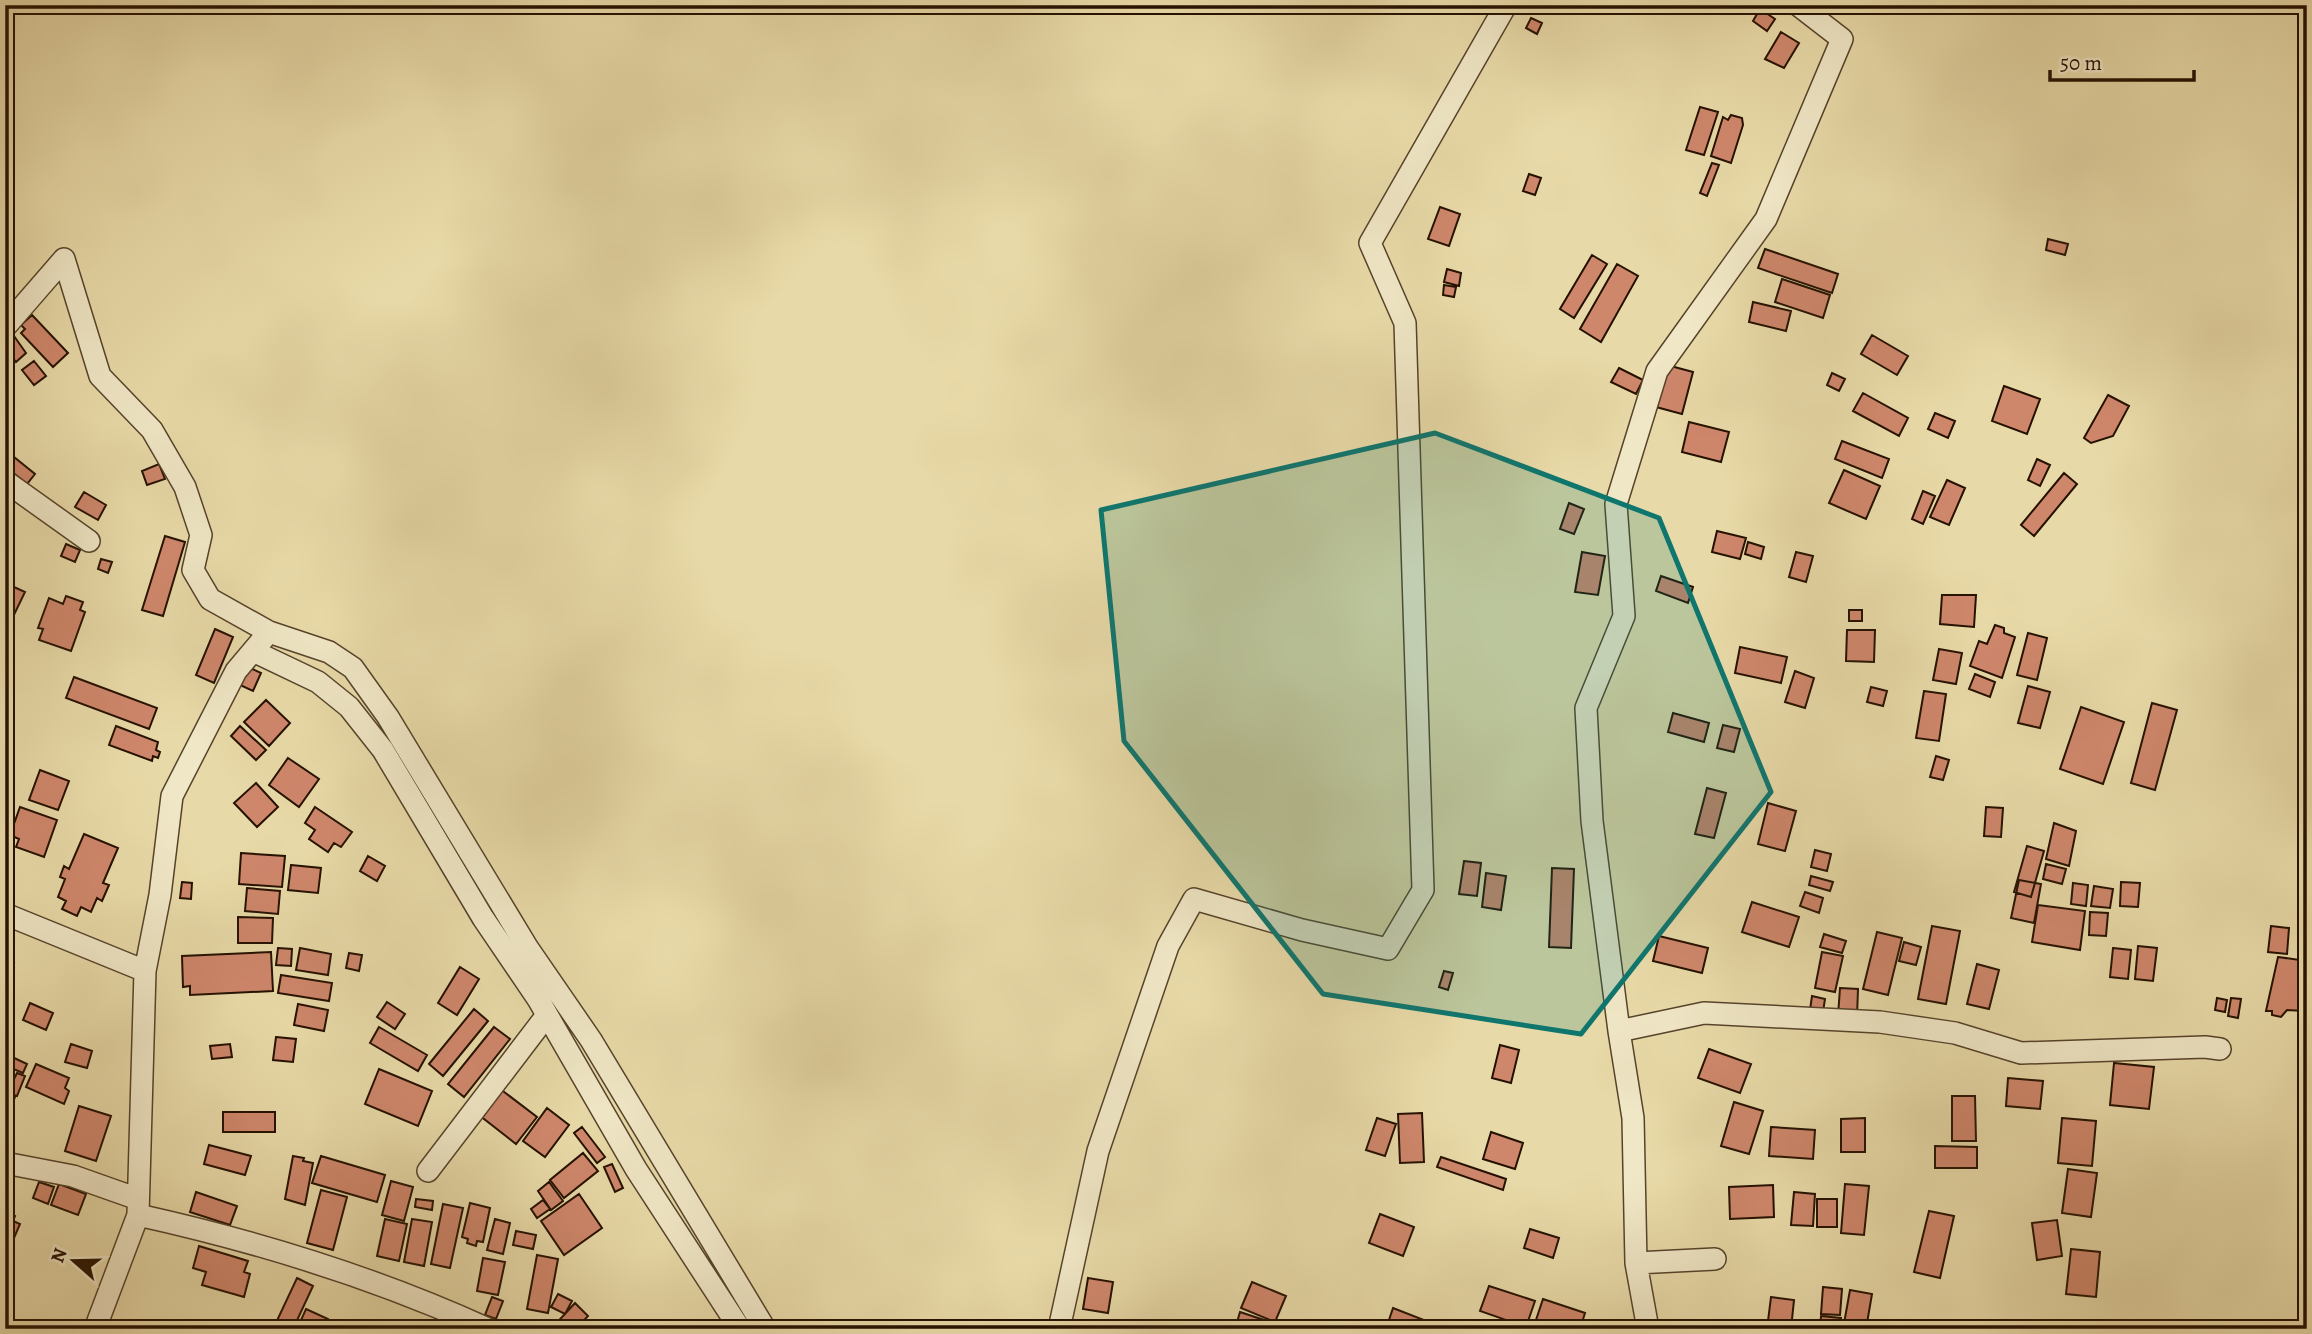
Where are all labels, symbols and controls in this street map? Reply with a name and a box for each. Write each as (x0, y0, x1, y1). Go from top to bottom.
scale bar (2050, 38, 2193, 82)
text: 50 m (2060, 49, 2102, 77)
north arrow (38, 1226, 108, 1296)
text: N (44, 1244, 74, 1266)

